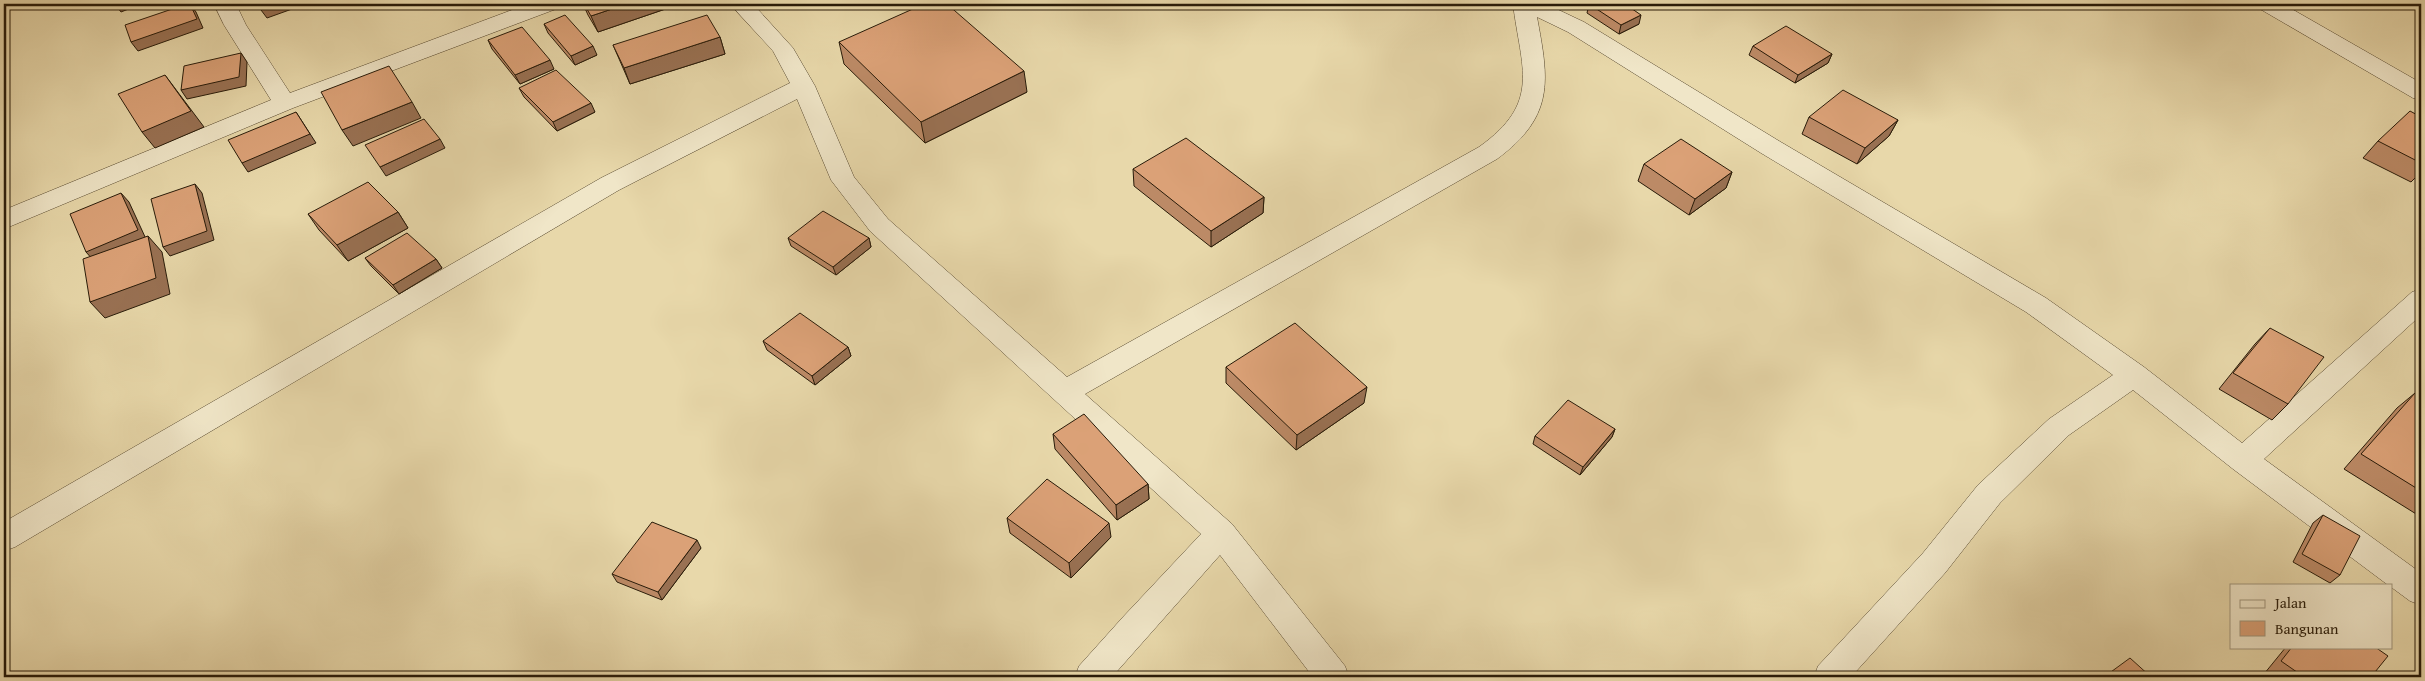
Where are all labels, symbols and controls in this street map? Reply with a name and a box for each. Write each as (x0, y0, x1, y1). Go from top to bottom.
legend (2230, 584, 2392, 648)
text: Jalan (2273, 592, 2307, 613)
text: Bangunan (2275, 618, 2339, 639)

